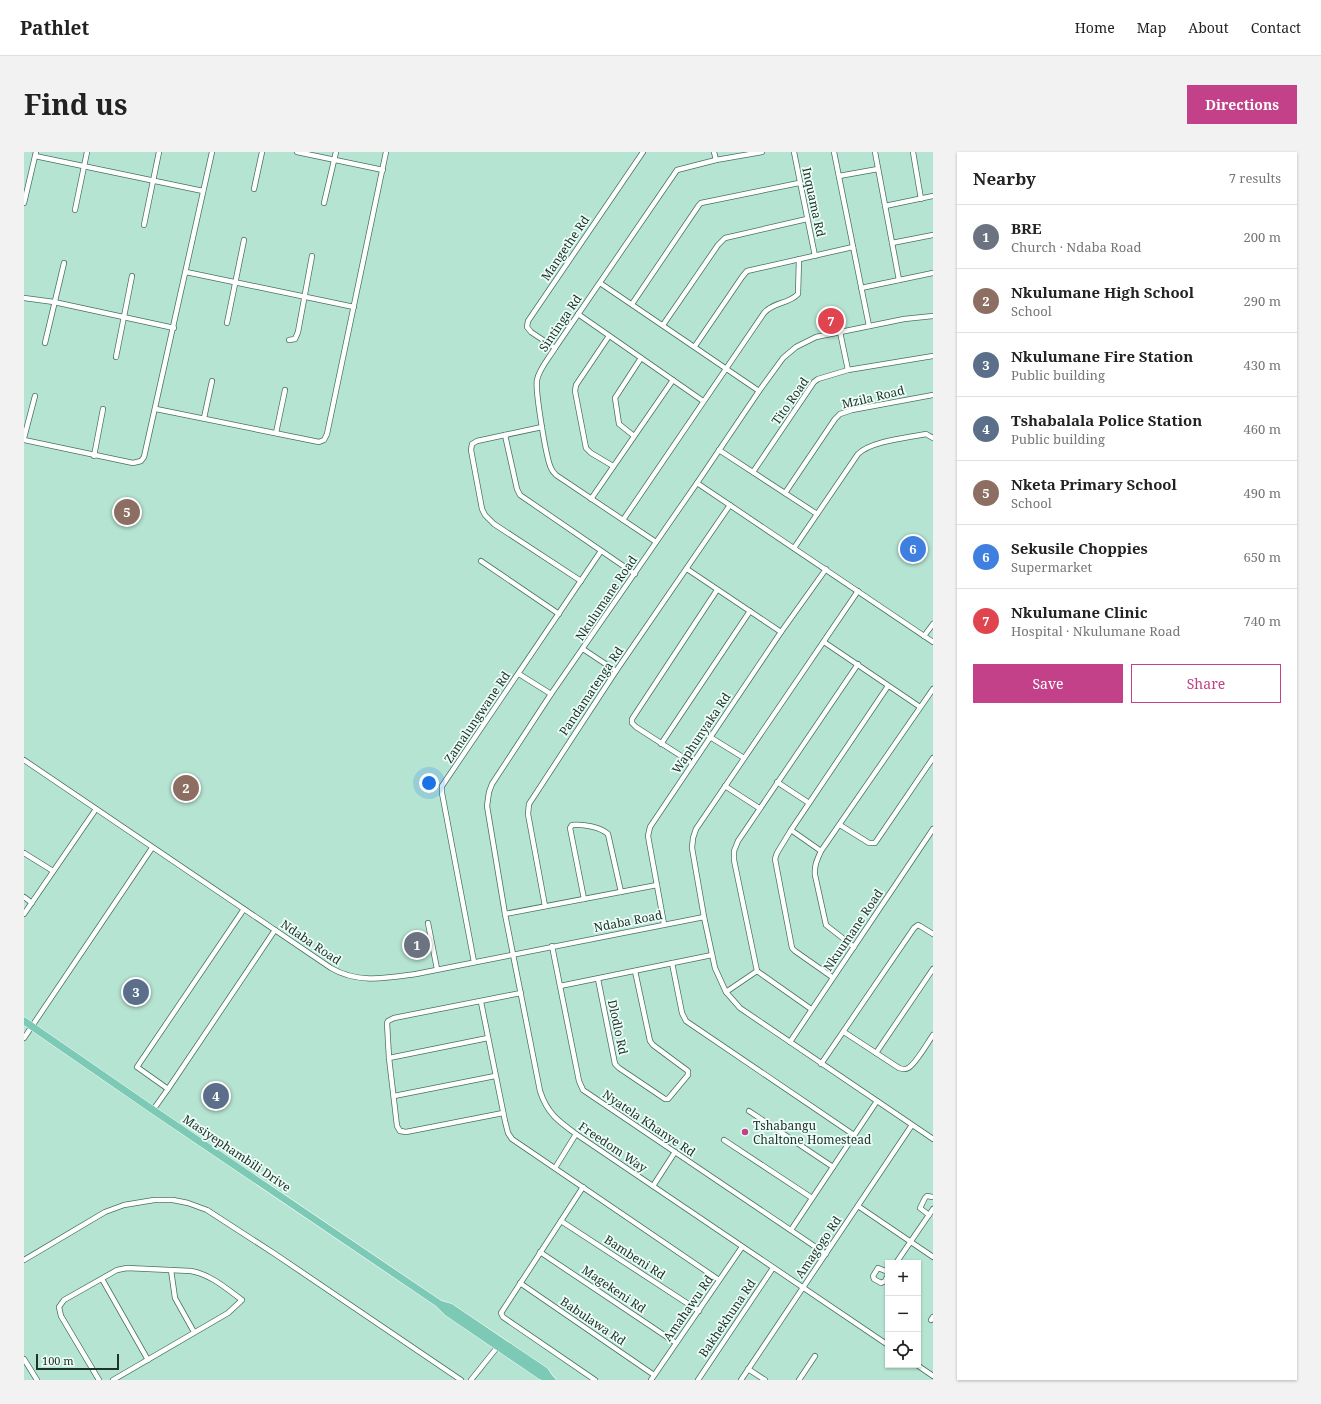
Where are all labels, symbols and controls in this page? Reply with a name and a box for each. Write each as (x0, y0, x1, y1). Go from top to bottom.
text: Pathlet (20, 15, 89, 41)
text: Home (1075, 18, 1115, 37)
text: Map (1137, 18, 1166, 37)
text: About (1188, 18, 1229, 37)
text: Contact (1251, 18, 1301, 37)
text: Find us (24, 85, 128, 123)
button: Directions (1187, 85, 1297, 124)
street label: Inquama Rd (798, 166, 830, 239)
text: Nearby (973, 167, 1036, 190)
text: 7 results (1229, 169, 1281, 187)
street label: Mangethe Rd (537, 212, 593, 284)
text: BRE (1011, 218, 1042, 238)
text: 1 (982, 228, 990, 246)
text: 200 m (1244, 228, 1281, 246)
text: Church · Ndaba Road (1011, 238, 1142, 256)
text: Nkulumane High School (1011, 282, 1194, 302)
street label: Sintinga Rd (535, 291, 586, 355)
text: 2 (982, 292, 990, 310)
text: 290 m (1244, 292, 1281, 310)
text: School (1011, 302, 1052, 320)
pin: 7 (818, 306, 844, 336)
text: Nkulumane Fire Station (1011, 346, 1193, 366)
text: 3 (982, 356, 990, 374)
text: 430 m (1244, 356, 1281, 374)
text: Public building (1011, 366, 1105, 384)
street label: Tito Road (767, 373, 813, 428)
street label: Mzila Road (840, 381, 907, 412)
text: Tshabalala Police Station (1011, 410, 1202, 430)
text: 4 (982, 420, 990, 438)
text: 460 m (1244, 420, 1281, 438)
text: Public building (1011, 430, 1105, 448)
text: Nketa Primary School (1011, 474, 1177, 494)
text: 5 (982, 484, 990, 502)
text: 490 m (1244, 484, 1281, 502)
text: School (1011, 494, 1052, 512)
pin: 5 (114, 497, 140, 527)
pin: 6 (900, 534, 926, 564)
text: Sekusile Choppies (1011, 538, 1148, 558)
text: 6 (982, 548, 990, 566)
text: 650 m (1244, 548, 1281, 566)
street label: Nkulumane Road (571, 552, 641, 644)
text: Supermarket (1011, 558, 1092, 576)
text: Nkulumane Clinic (1011, 602, 1148, 622)
text: 7 (982, 612, 990, 630)
text: 740 m (1244, 612, 1281, 630)
text: Hospital · Nkulumane Road (1011, 622, 1180, 640)
street label: Pandamatenga Rd (555, 643, 627, 739)
button: Save (973, 664, 1123, 703)
button: Share (1131, 664, 1281, 703)
street label: Zamalungwane Rd (440, 667, 514, 766)
street label: Waphunyaka Rd (668, 689, 735, 777)
pin: 2 (173, 773, 199, 803)
your location (419, 773, 439, 793)
street label: Nkuumane Road (819, 885, 887, 974)
street label: Ndaba Road (592, 906, 664, 936)
street label: Ndaba Road (277, 916, 345, 969)
pin: 1 (404, 930, 430, 960)
pin: 3 (123, 977, 149, 1007)
street label: Dlodlo Rd (604, 998, 632, 1057)
pin: 4 (203, 1081, 229, 1111)
street label: Nyatela Khanye Rd (599, 1086, 699, 1161)
street label: Masiyephambili Drive (180, 1110, 294, 1196)
place label: Tshabangu Chaltone Homestead (753, 1117, 872, 1148)
street label: Freedom Way (575, 1118, 651, 1176)
marker: Tshabangu Chaltone Homestead (740, 1127, 750, 1137)
street label: Amagogo Rd (791, 1212, 845, 1281)
street label: Bambeni Rd (601, 1231, 669, 1283)
map controls (885, 1260, 921, 1368)
button: + (885, 1260, 921, 1296)
street label: Magekeni Rd (579, 1261, 650, 1317)
street label: Amahawu Rd (659, 1271, 717, 1345)
street label: Bakhekhuna Rd (695, 1275, 760, 1360)
street label: Babulawa Rd (557, 1293, 630, 1350)
button: − (885, 1296, 921, 1332)
button: locate (885, 1332, 921, 1368)
scale bar (36, 1352, 119, 1371)
text: 100 m (42, 1353, 74, 1368)

